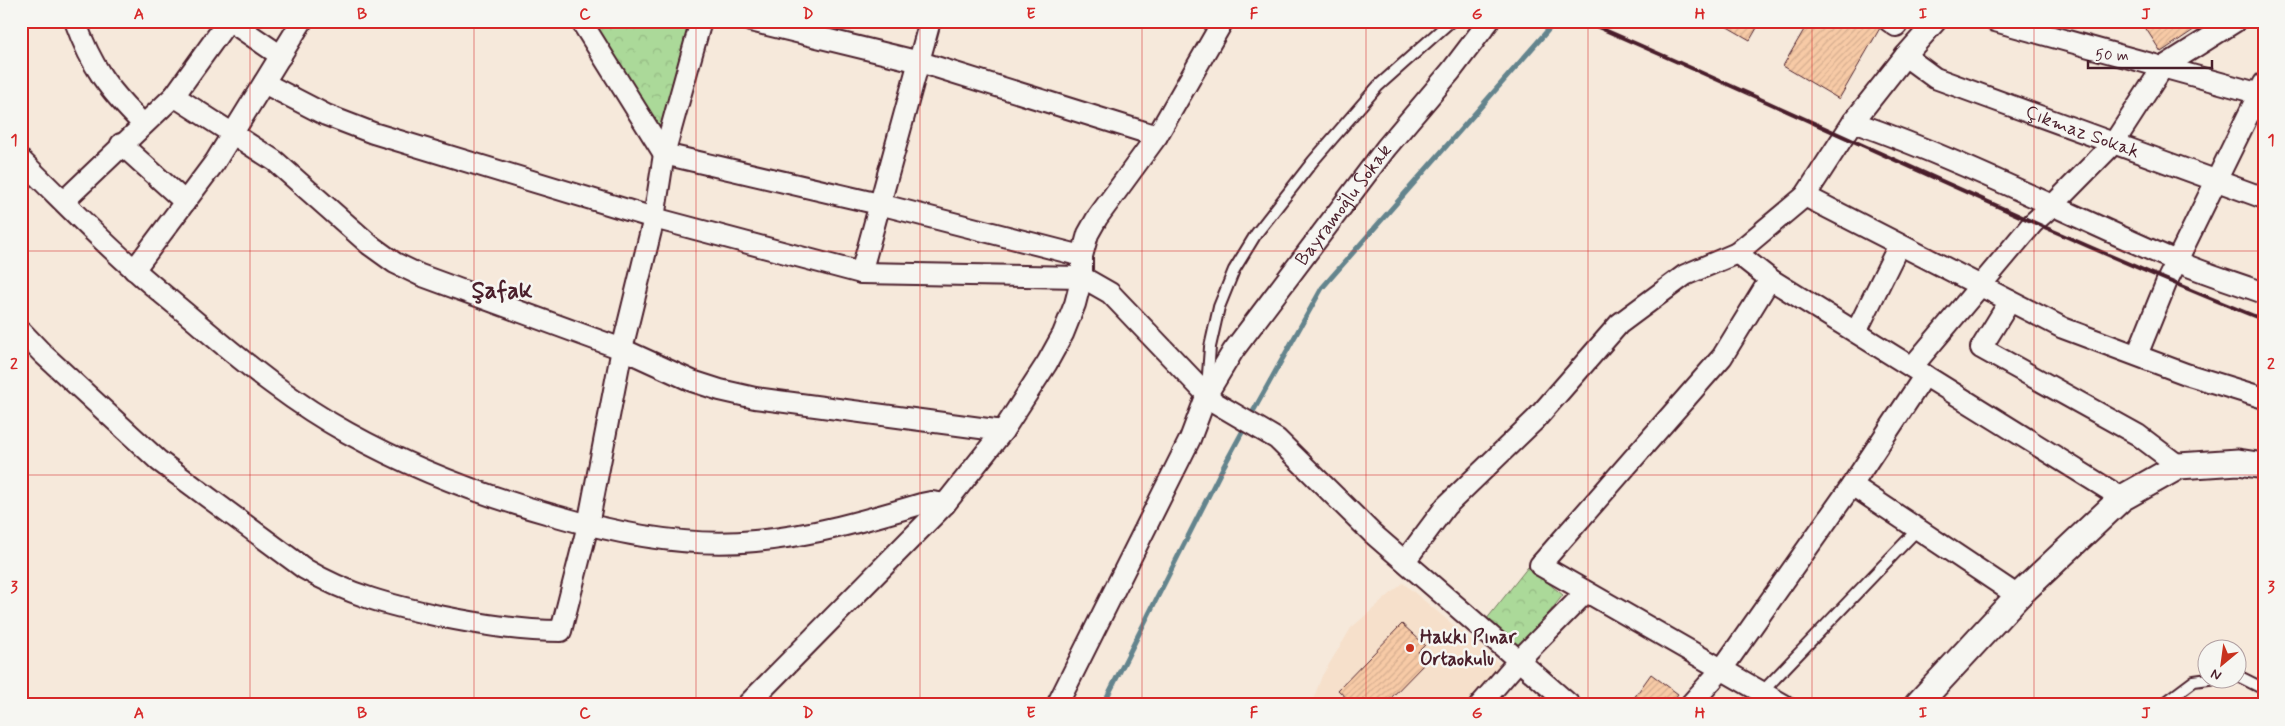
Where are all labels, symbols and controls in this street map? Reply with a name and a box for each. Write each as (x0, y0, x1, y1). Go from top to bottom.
text: A (134, 4, 144, 25)
text: B (357, 4, 367, 25)
text: C (579, 4, 591, 25)
text: D (802, 4, 814, 25)
text: E (1026, 4, 1036, 25)
text: F (1250, 4, 1259, 25)
text: G (1472, 4, 1483, 25)
text: H (1695, 4, 1706, 25)
text: I (1919, 4, 1928, 25)
text: J (2141, 4, 2151, 25)
scale bar (2088, 38, 2211, 70)
text: 50 m (2095, 46, 2129, 66)
street label: Çıkmaz Sokak (2022, 99, 2143, 164)
text: 1 (10, 130, 18, 151)
text: 1 (2267, 130, 2275, 151)
street label: Bayramoğlu Sokak (1289, 138, 1398, 271)
district label: Şafak (471, 276, 533, 307)
text: 2 (10, 354, 18, 375)
text: 2 (2267, 354, 2275, 375)
text: 3 (10, 577, 18, 598)
text: 3 (2267, 577, 2275, 598)
place label: Hakkı Pınar Ortaokulu (1420, 625, 1518, 672)
north arrow (2198, 638, 2248, 688)
marker: Hakkı Pınar Ortaokulu (1404, 642, 1416, 654)
text: N (2208, 664, 2225, 685)
text: A (134, 703, 144, 724)
text: B (357, 703, 367, 724)
text: C (579, 703, 591, 724)
text: D (802, 703, 814, 724)
text: E (1026, 703, 1036, 724)
text: F (1250, 703, 1259, 724)
text: G (1472, 703, 1483, 724)
text: H (1695, 703, 1706, 724)
text: I (1919, 703, 1928, 724)
text: J (2141, 703, 2151, 724)

